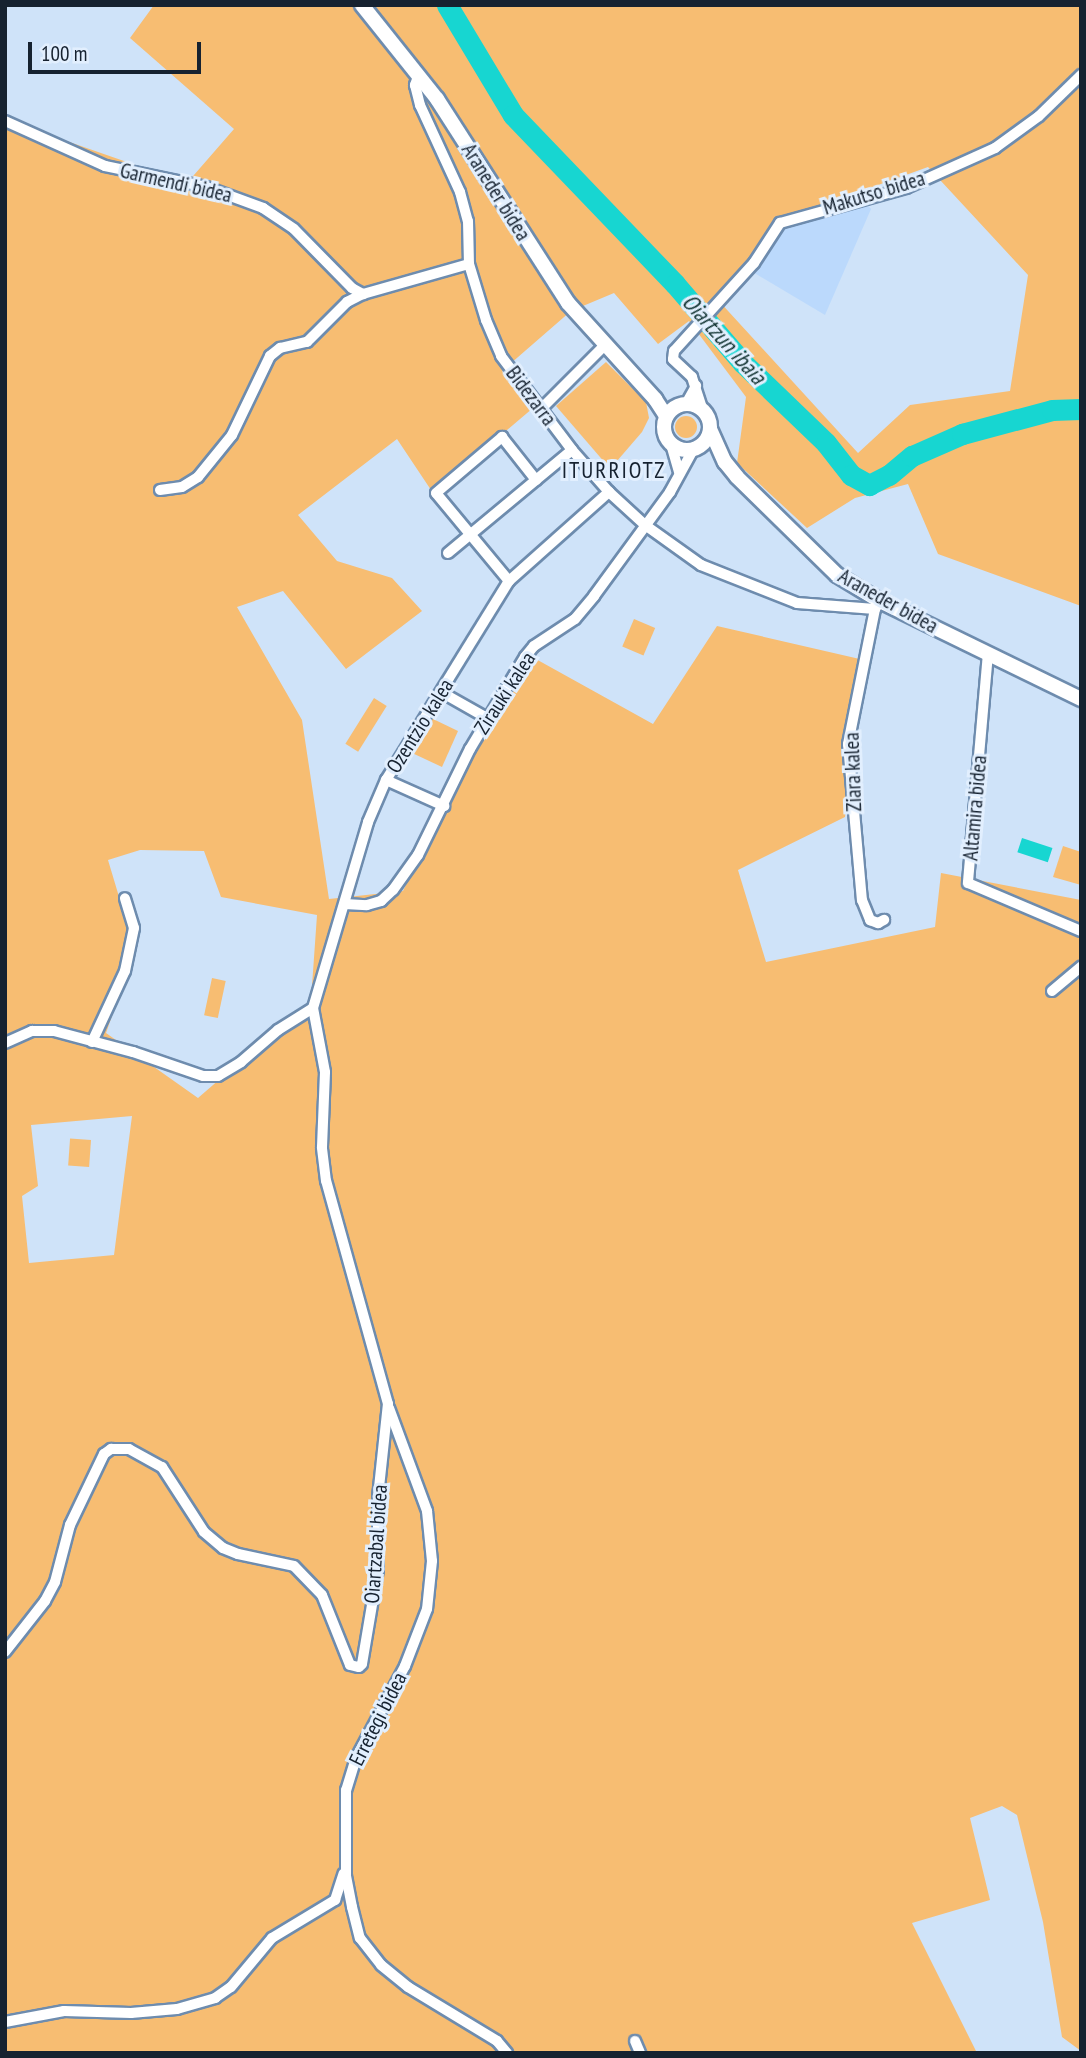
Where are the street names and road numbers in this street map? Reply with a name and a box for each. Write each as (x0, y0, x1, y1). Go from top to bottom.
street label: Araneder bidea (456, 139, 536, 245)
street label: Garmendi bidea (118, 158, 234, 208)
street label: Makutso bidea (820, 166, 928, 220)
street label: Bidezarra (501, 361, 561, 431)
street label: Araneder bidea (834, 563, 942, 639)
street label: Zirauki kalea (469, 647, 541, 739)
street label: Ozentzio kalea (381, 674, 459, 778)
street label: Ziara kalea (839, 732, 867, 812)
street label: Altamira bidea (958, 754, 992, 862)
street label: Oiartzabal bidea (359, 1484, 393, 1604)
street label: Erretegi bidea (344, 1668, 412, 1770)

